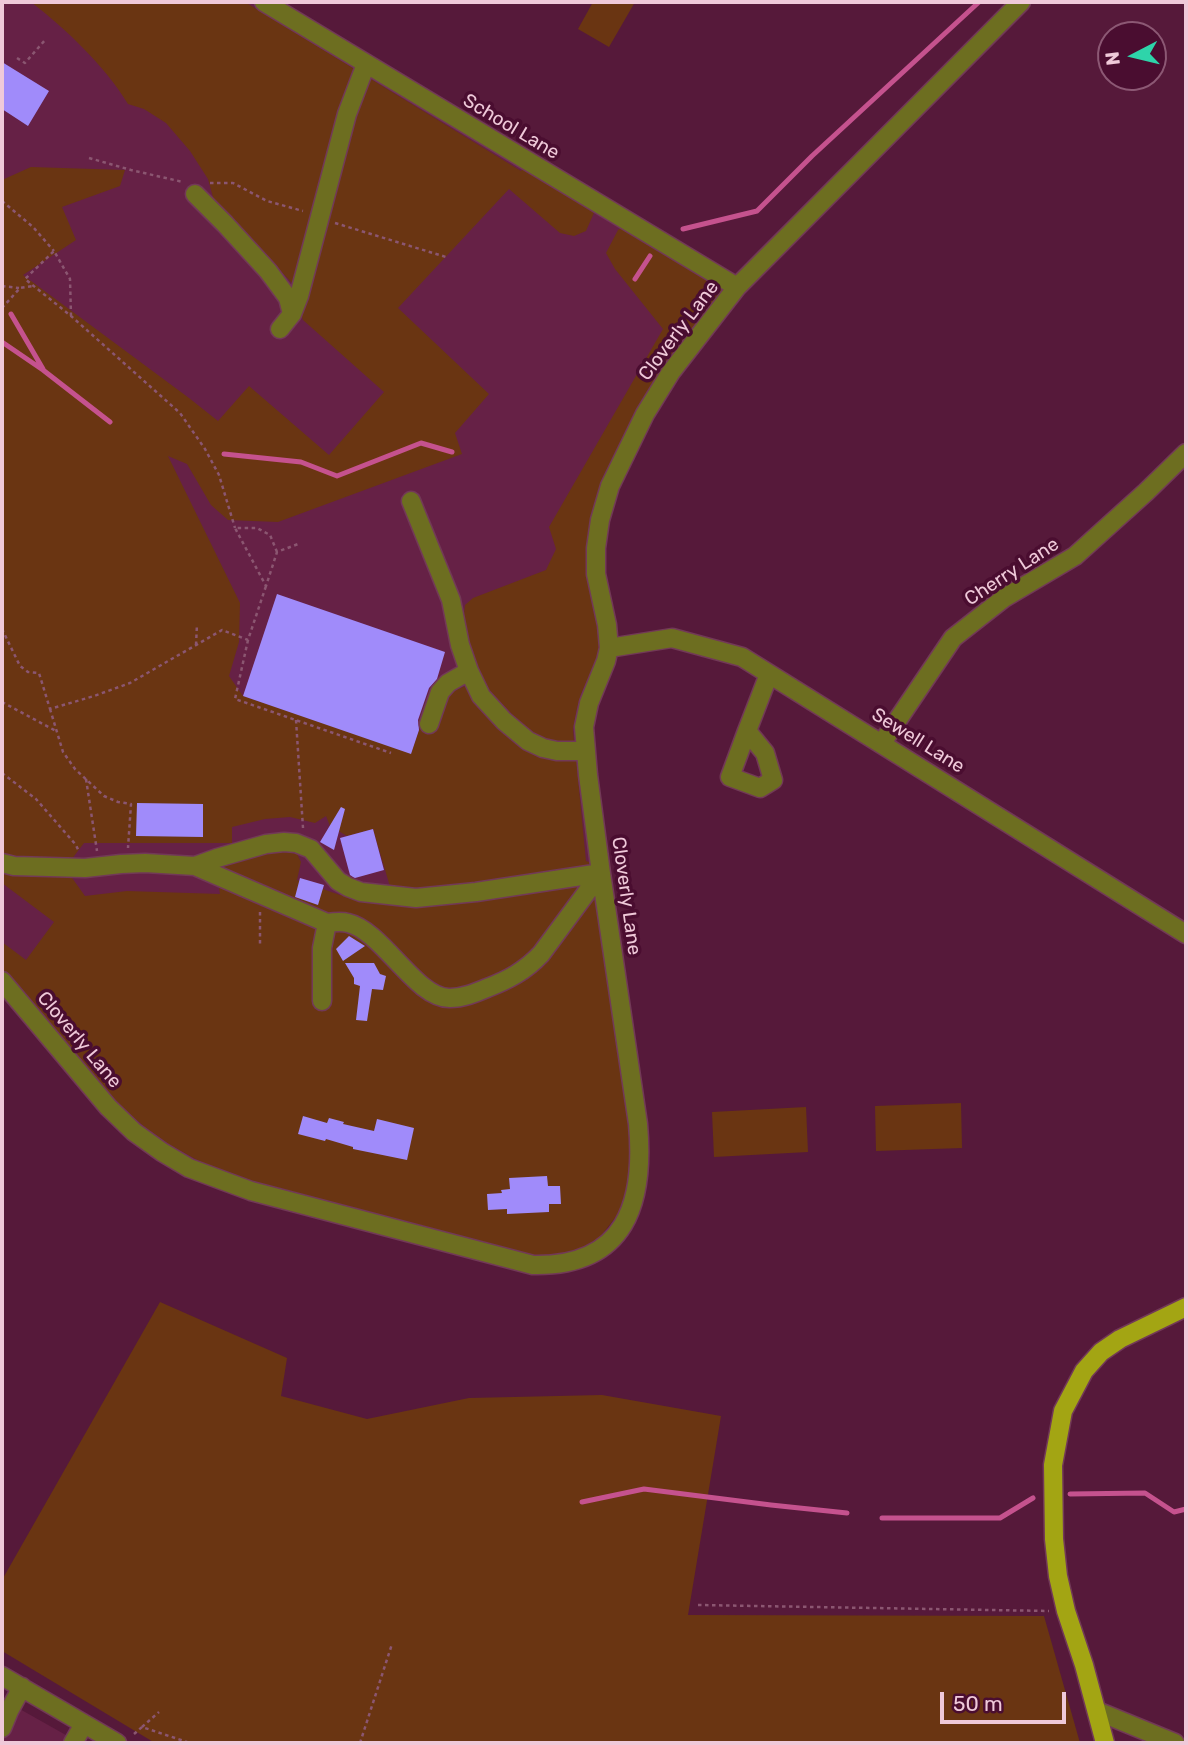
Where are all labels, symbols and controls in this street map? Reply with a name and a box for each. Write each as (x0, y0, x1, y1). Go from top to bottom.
north arrow (1097, 21, 1167, 91)
text: N (1100, 50, 1125, 67)
street label: School Lane (459, 89, 563, 165)
street label: Cloverly Lane (634, 277, 724, 385)
street label: Cherry Lane (961, 533, 1063, 611)
street label: Sewell Lane (867, 704, 969, 778)
street label: Cloverly Lane (606, 836, 646, 956)
street label: Cloverly Lane (32, 987, 126, 1093)
scale bar (943, 1678, 1069, 1722)
text: 50 m (953, 1691, 1003, 1716)

